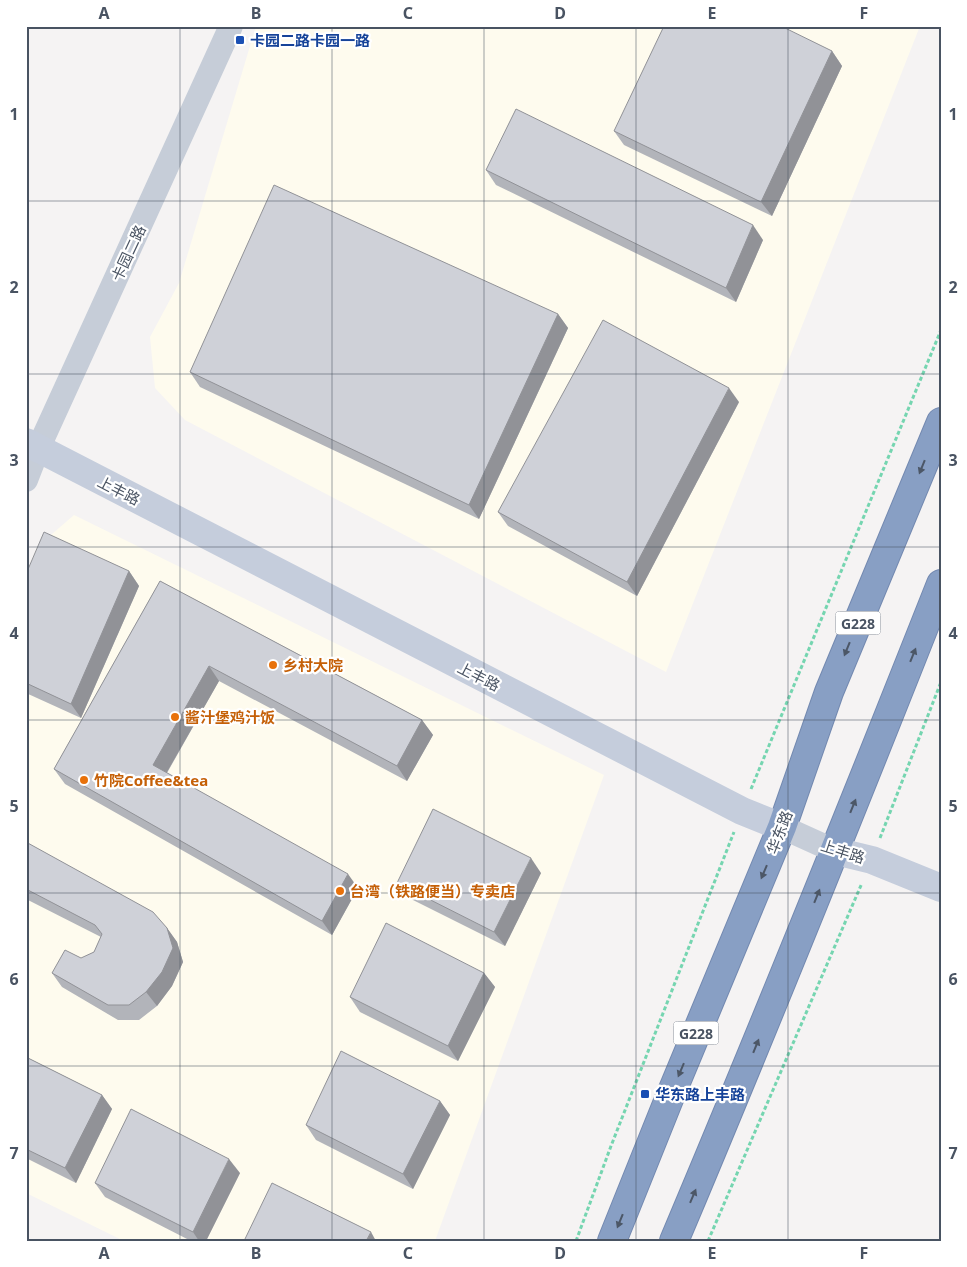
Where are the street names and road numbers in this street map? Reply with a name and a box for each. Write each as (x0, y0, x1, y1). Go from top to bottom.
street label: 卡园二路 (106, 222, 150, 284)
street label: 上丰路 (94, 471, 144, 509)
road number: G228 (836, 612, 880, 634)
street label: 上丰路 (454, 657, 504, 695)
street label: 华东路 (762, 807, 796, 857)
street label: 上丰路 (819, 835, 867, 867)
road number: G228 (674, 1021, 718, 1044)

